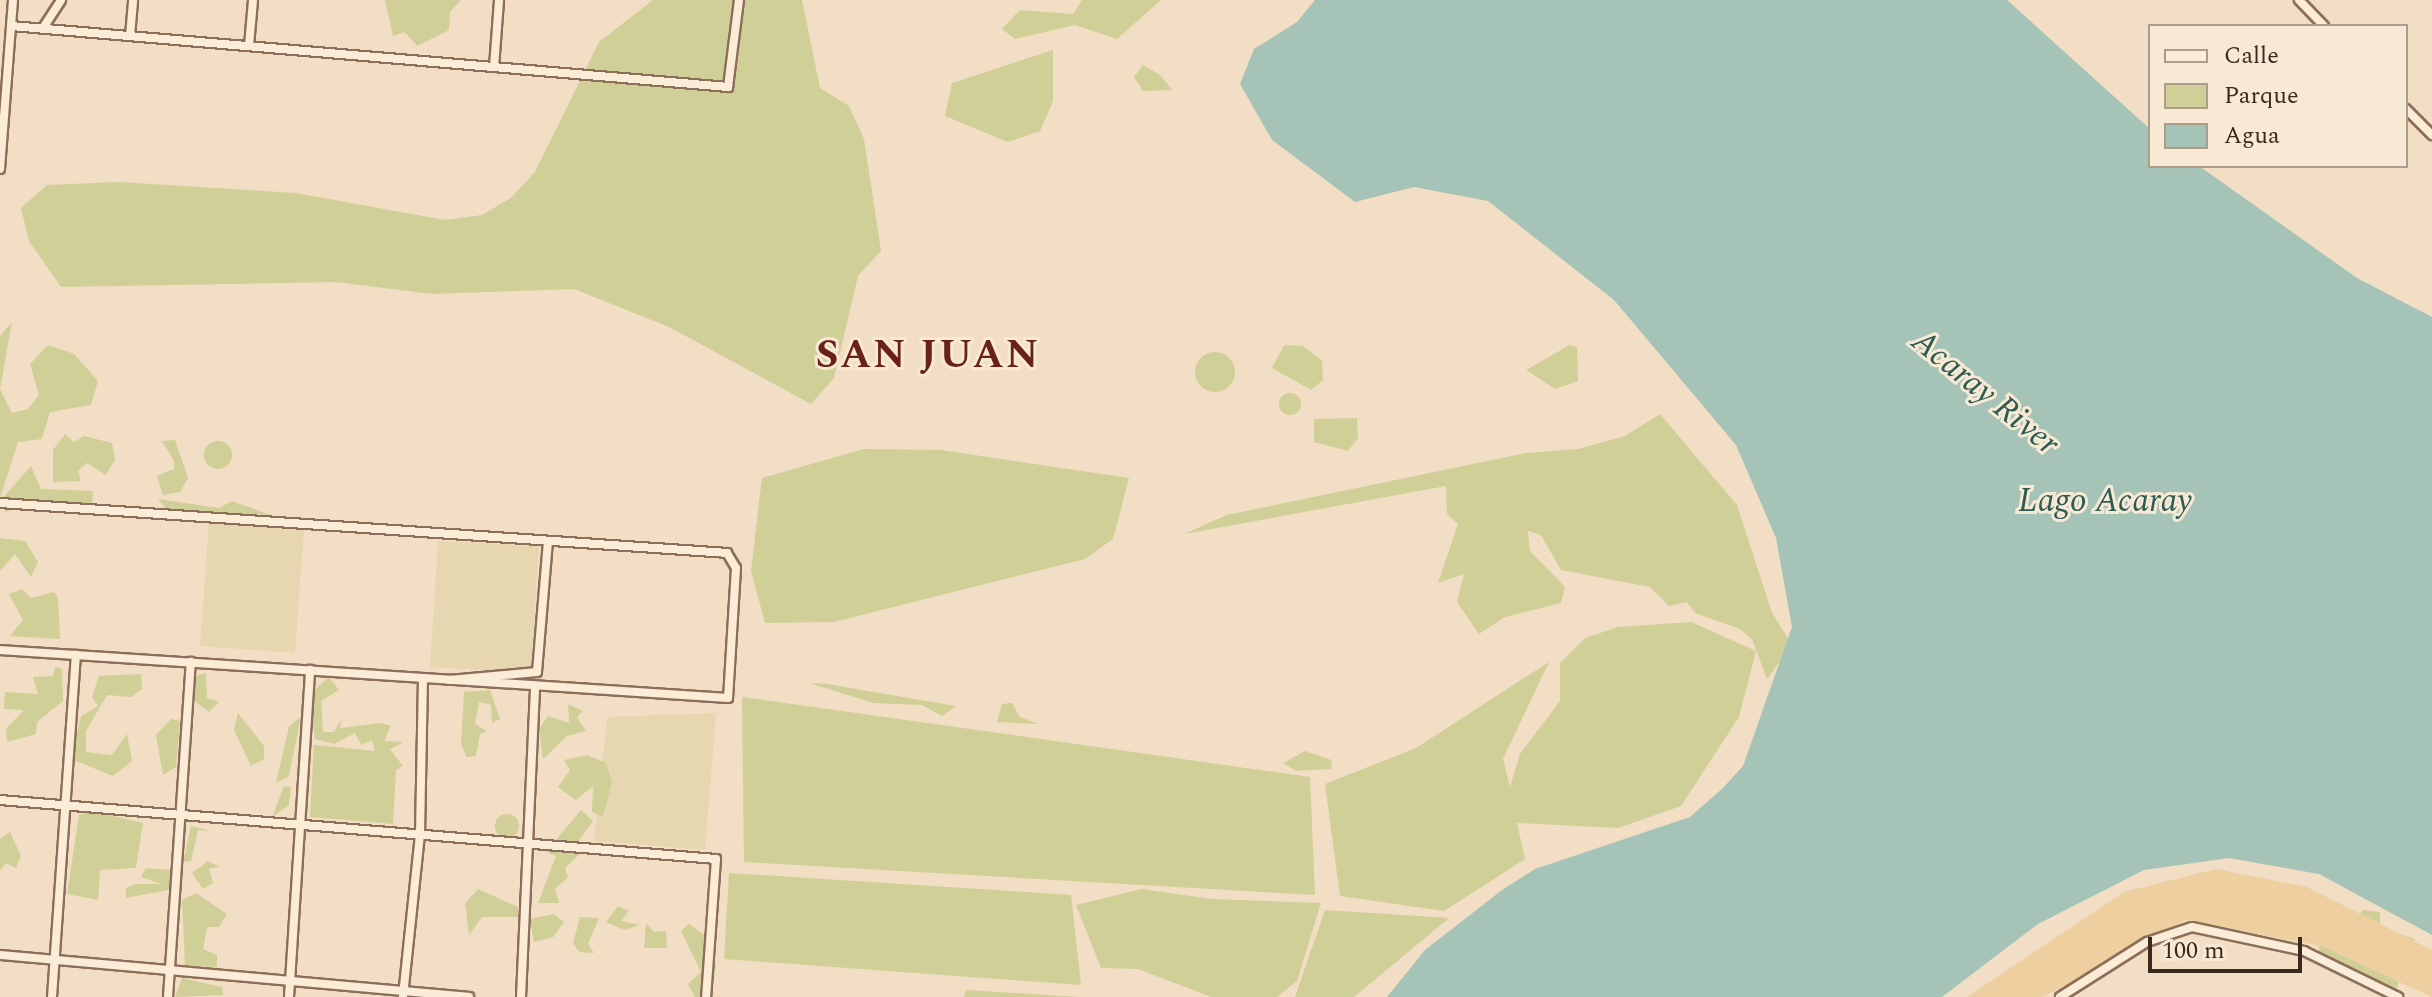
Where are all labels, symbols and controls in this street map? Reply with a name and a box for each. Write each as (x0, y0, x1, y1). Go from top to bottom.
legend (2148, 24, 2408, 168)
text: Calle (2224, 38, 2279, 74)
text: Parque (2224, 78, 2299, 114)
text: Agua (2224, 118, 2280, 154)
water label: Acaray River (1903, 321, 2067, 465)
district label: SAN JUAN (816, 332, 1040, 380)
water label: Lago Acaray (2018, 482, 2192, 522)
scale bar (2152, 921, 2306, 971)
text: 100 m (2162, 933, 2225, 969)

